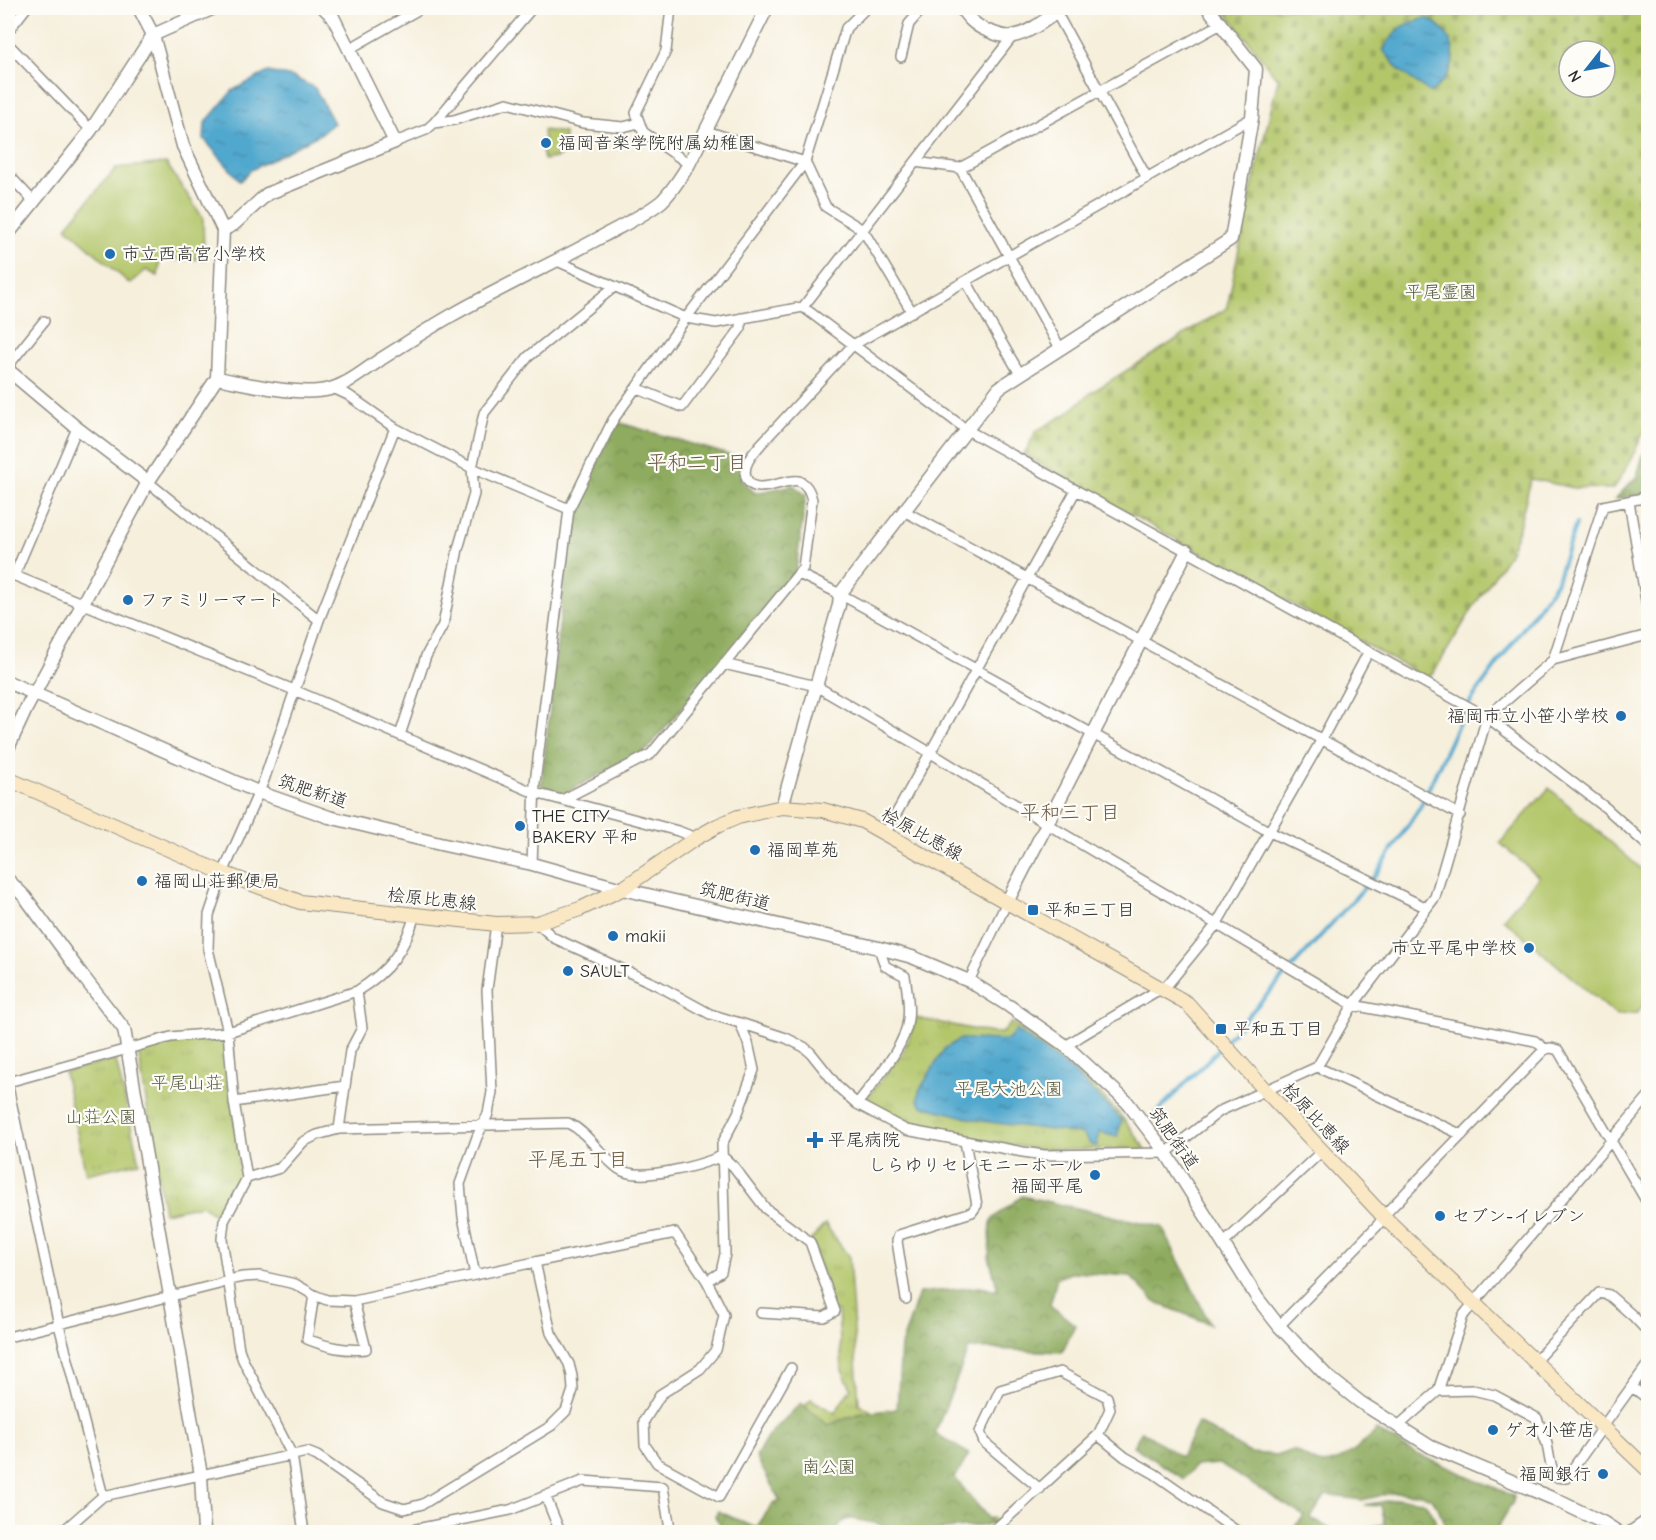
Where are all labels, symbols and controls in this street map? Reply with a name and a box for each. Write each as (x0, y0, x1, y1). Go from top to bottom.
north arrow (1557, 39, 1617, 99)
text: N (1565, 67, 1585, 85)
place label: 福岡音楽学院附属幼稚園 (558, 133, 756, 154)
marker: 福岡音楽学院附属幼稚園 (539, 136, 553, 150)
place label: 市立西高宮小学校 (122, 244, 266, 265)
marker: 市立西高宮小学校 (103, 247, 117, 261)
park label: 平尾霊園 (1405, 282, 1477, 303)
district label: 平和二丁目 (647, 451, 747, 474)
place label: ファミリーマート (140, 590, 284, 611)
marker: ファミリーマート (121, 593, 135, 607)
place label: 福岡市立小笹小学校 (1447, 706, 1609, 727)
marker: 福岡市立小笹小学校 (1614, 709, 1628, 723)
street label: 筑肥新道 (275, 770, 350, 813)
district label: 平和三丁目 (1020, 801, 1120, 824)
street label: 桧原比恵線 (877, 803, 966, 865)
place label: THE CITY BAKERY 平和 (532, 806, 638, 848)
marker: THE CITY BAKERY 平和 (513, 819, 527, 833)
place label: 福岡草苑 (767, 840, 839, 861)
marker: 福岡草苑 (748, 843, 762, 857)
place label: 福岡山荘郵便局 (154, 871, 280, 892)
marker: 福岡山荘郵便局 (135, 874, 149, 888)
street label: 筑肥街道 (697, 878, 772, 915)
street label: 桧原比恵線 (386, 884, 478, 915)
place label: 平和三丁目 (1045, 900, 1135, 921)
marker: 平和三丁目 (1026, 903, 1040, 917)
place label: makii (625, 926, 666, 947)
marker: makii (606, 929, 620, 943)
place label: 市立平尾中学校 (1391, 938, 1517, 959)
marker: 市立平尾中学校 (1522, 941, 1536, 955)
place label: SAULT (580, 961, 630, 982)
marker: SAULT (561, 964, 575, 978)
place label: 平和五丁目 (1233, 1019, 1323, 1040)
marker: 平和五丁目 (1214, 1022, 1228, 1036)
park label: 平尾山荘 (151, 1073, 223, 1094)
street label: 桧原比恵線 (1277, 1078, 1354, 1158)
park label: 平尾大池公園 (955, 1079, 1063, 1100)
street label: 筑肥街道 (1144, 1103, 1203, 1174)
park label: 山荘公園 (65, 1107, 137, 1128)
place label: 平尾病院 (828, 1130, 900, 1151)
marker: 平尾病院 (806, 1131, 824, 1149)
district label: 平尾五丁目 (528, 1148, 628, 1171)
place label: しらゆりセレモニーホール 福岡平尾 (868, 1155, 1083, 1197)
marker: しらゆりセレモニーホール 福岡平尾 (1088, 1168, 1102, 1182)
place label: セブン-イレブン (1452, 1206, 1585, 1227)
marker: セブン-イレブン (1433, 1209, 1447, 1223)
place label: ゲオ小笹店 (1505, 1420, 1595, 1441)
marker: ゲオ小笹店 (1486, 1423, 1500, 1437)
park label: 南公園 (802, 1457, 856, 1478)
place label: 福岡銀行 (1519, 1464, 1591, 1485)
marker: 福岡銀行 (1596, 1467, 1610, 1481)

